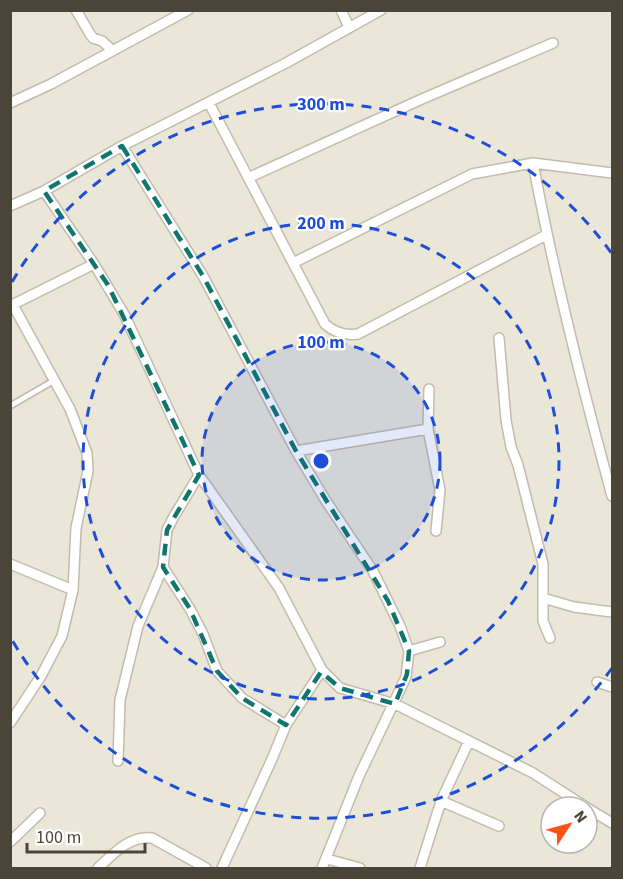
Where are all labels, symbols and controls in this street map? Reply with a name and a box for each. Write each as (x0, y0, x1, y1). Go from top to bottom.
text: 300 m (297, 92, 345, 117)
text: 200 m (297, 211, 345, 236)
text: 100 m (297, 330, 345, 355)
centre of rings (311, 451, 331, 471)
north arrow (539, 795, 599, 855)
text: N (568, 806, 592, 828)
scale bar (27, 816, 146, 854)
text: 100 m (36, 825, 81, 850)

